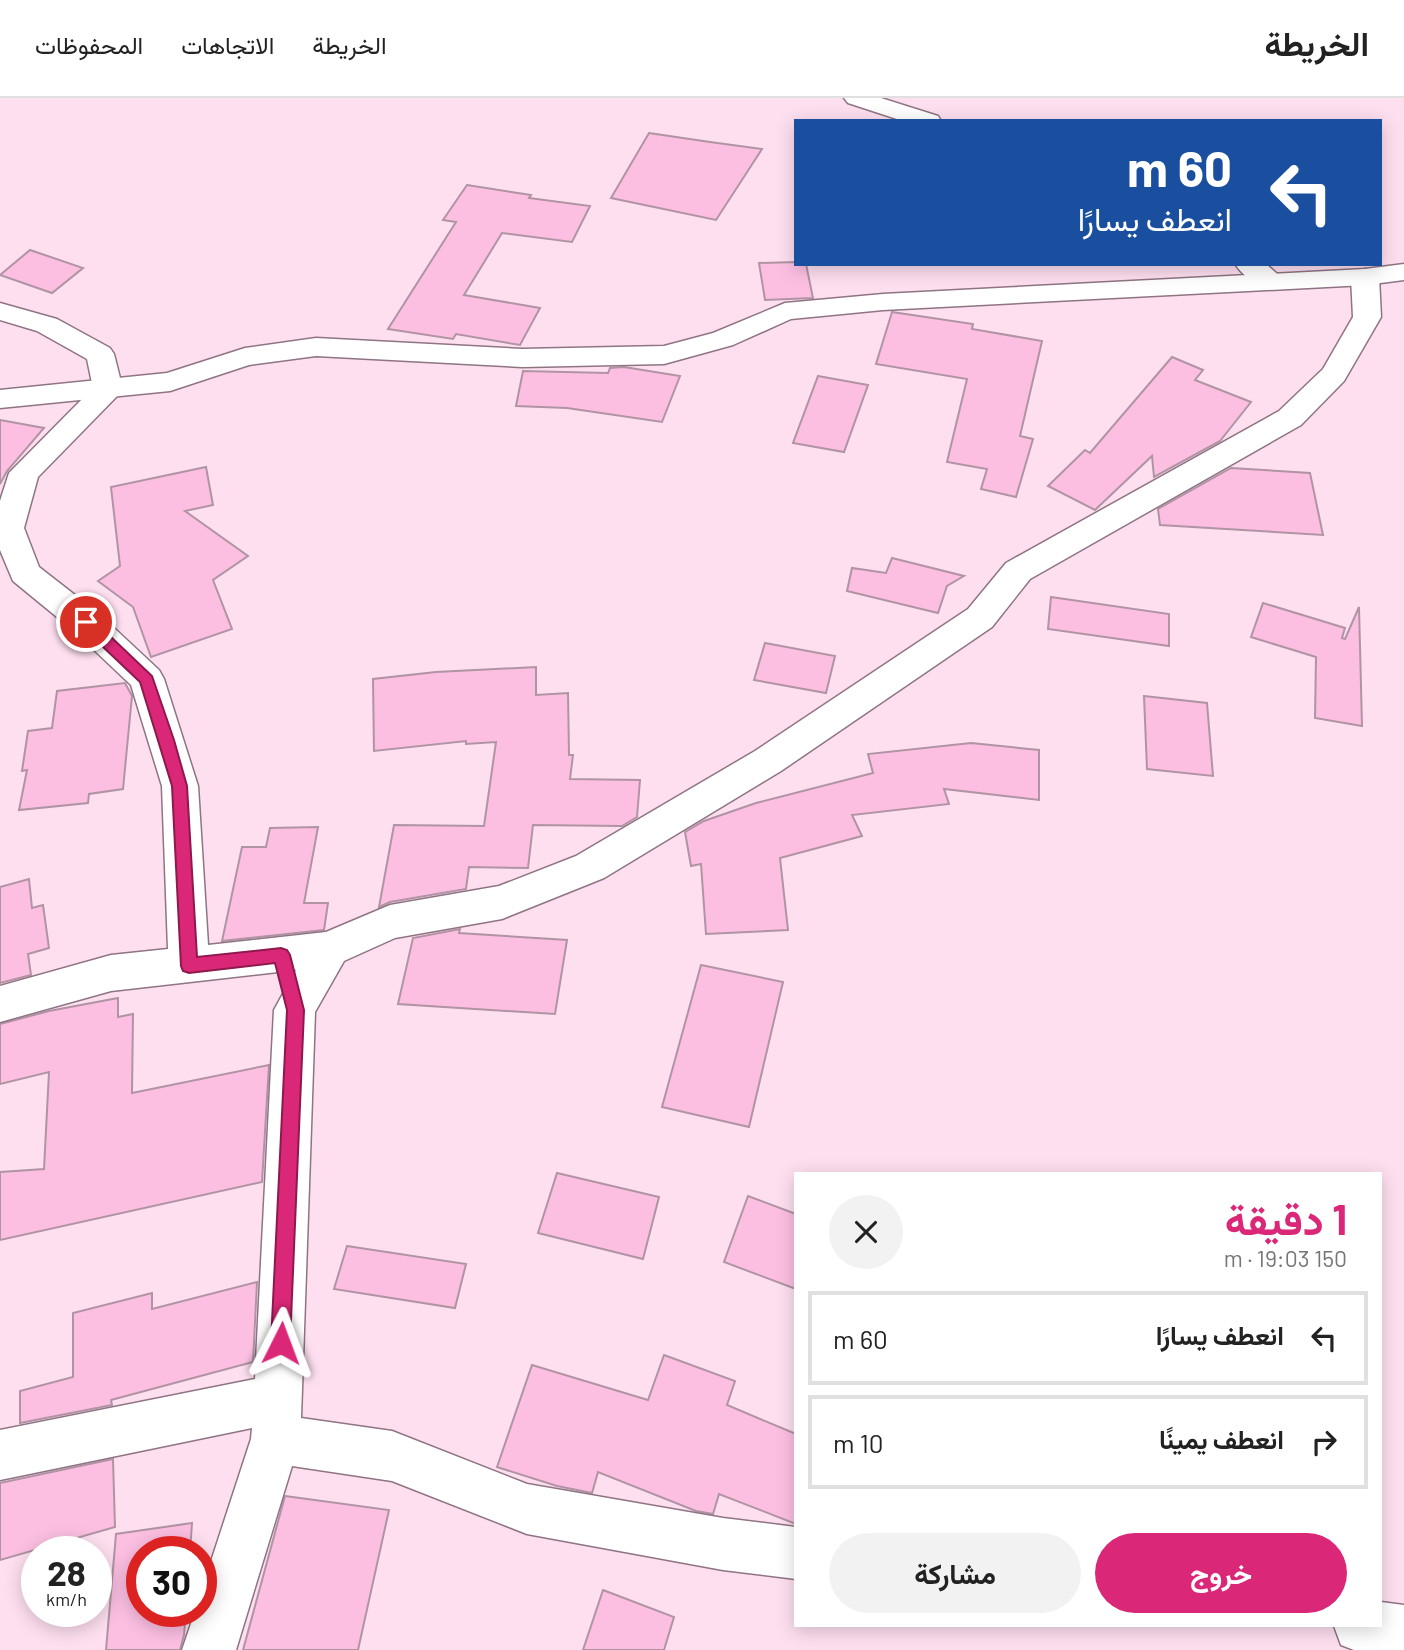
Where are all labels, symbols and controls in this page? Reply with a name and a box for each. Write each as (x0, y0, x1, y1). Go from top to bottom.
text: الخريطة (1265, 23, 1369, 63)
text: المحفوظات (35, 30, 143, 59)
text: الاتجاهات (181, 30, 274, 59)
text: الخريطة (312, 30, 387, 59)
text: 60 m (1127, 138, 1232, 197)
icon: left (1256, 147, 1347, 238)
text: انعطف يسارًا (1078, 199, 1232, 237)
pin (56, 592, 116, 652)
icon: arrive (67, 603, 105, 641)
text: 1 دقيقة (1225, 1193, 1347, 1243)
button: close (829, 1195, 903, 1269)
text: 150 m · 19:03 (1224, 1244, 1347, 1272)
position arrow (244, 1306, 318, 1380)
text: انعطف يسارًا (1156, 1319, 1284, 1350)
icon: left (1305, 1319, 1343, 1357)
text: 60 m (833, 1323, 888, 1354)
text: انعطف يمينًا (1159, 1423, 1284, 1454)
icon: right (1305, 1423, 1343, 1461)
text: 10 m (833, 1427, 884, 1458)
button: مشاركة (829, 1533, 1081, 1613)
button: خروج (1095, 1533, 1347, 1613)
speed limit sign: 30 (126, 1536, 217, 1627)
text: 28 (47, 1551, 86, 1593)
text: km/h (46, 1588, 87, 1610)

